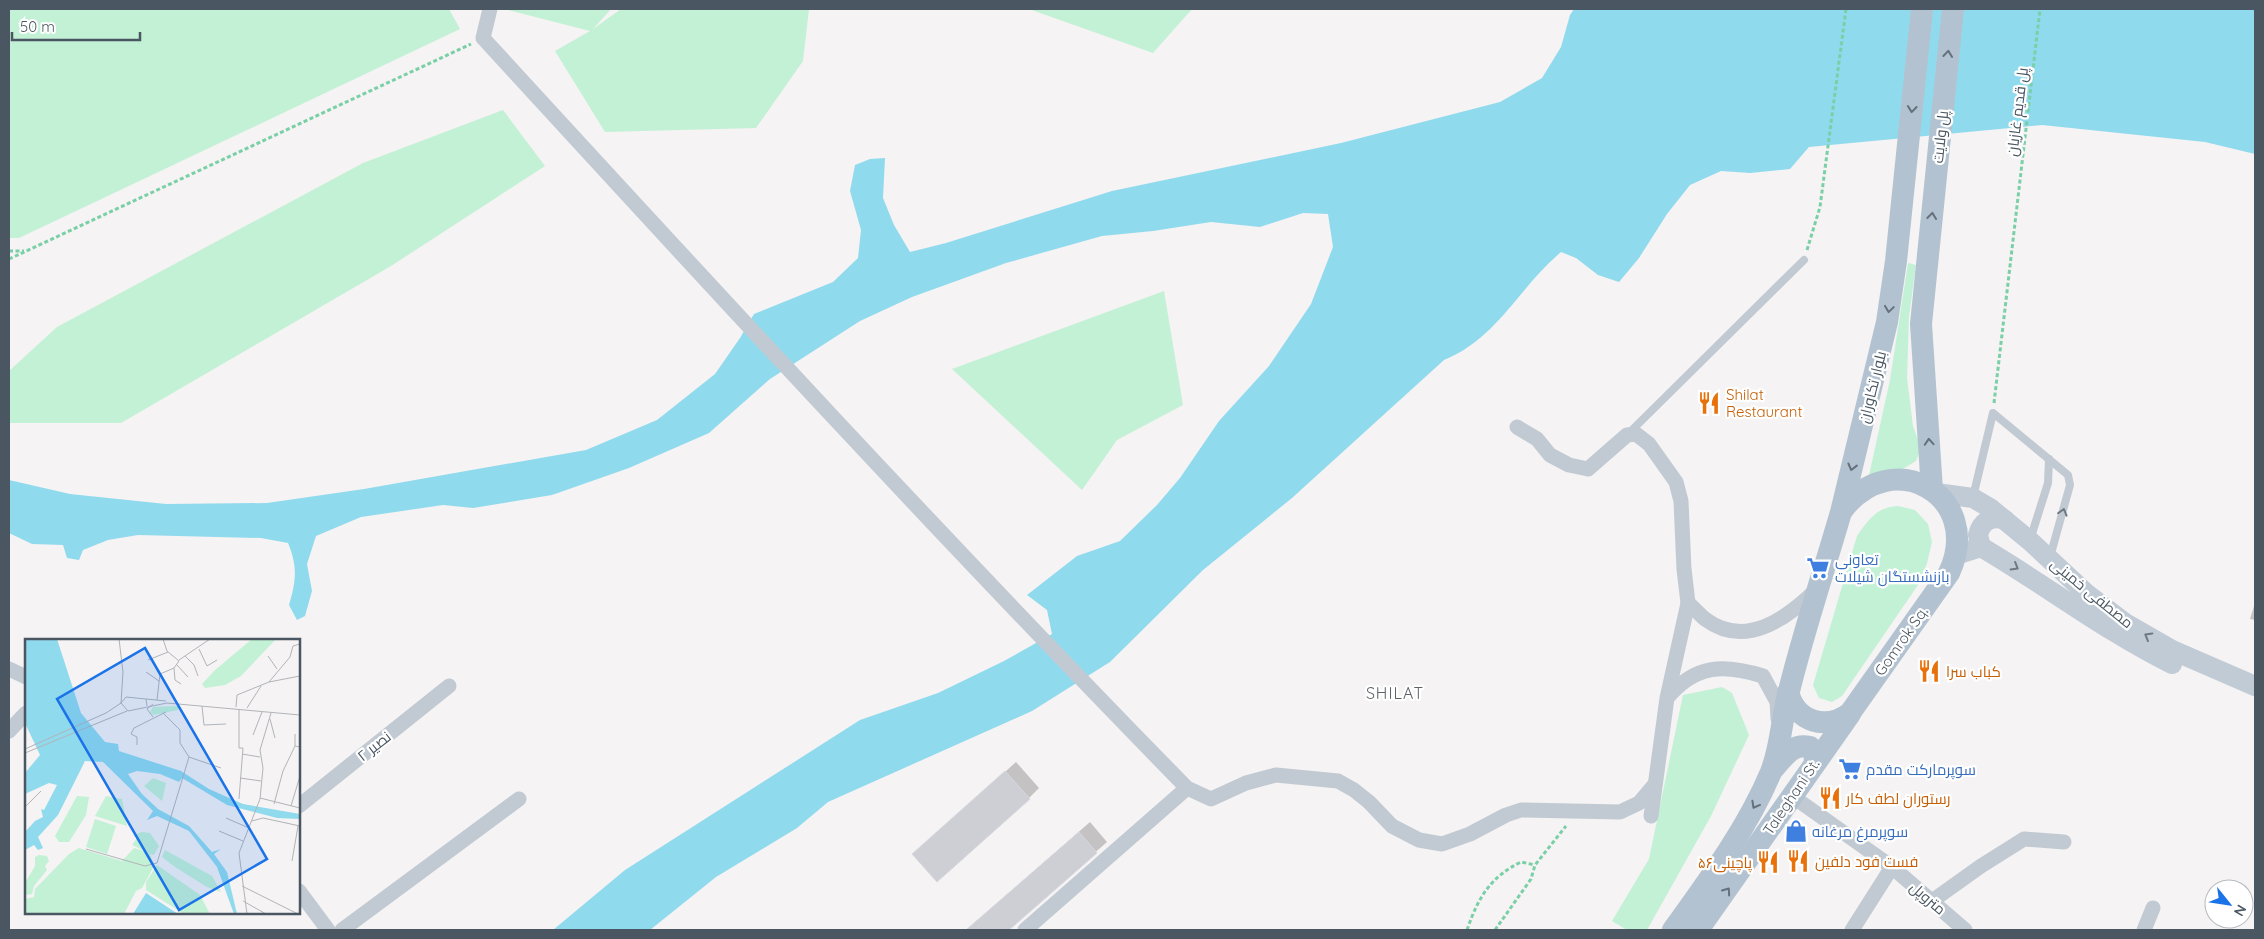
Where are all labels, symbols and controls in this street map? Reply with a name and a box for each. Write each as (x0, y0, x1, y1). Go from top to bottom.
scale bar (12, 10, 140, 42)
text: 50 m (20, 17, 55, 36)
one-way arrow (1943, 50, 1954, 58)
street label: پل قدیم غازیان (2002, 66, 2033, 158)
one-way arrow (1907, 106, 1918, 114)
street label: پل ولایت (1928, 110, 1953, 164)
one-way arrow (1926, 212, 1937, 220)
one-way arrow (1884, 306, 1895, 314)
street label: بلوار تکاوران (1854, 349, 1891, 425)
place label: Shilat Restaurant (1726, 385, 1803, 421)
restaurant icon: Shilat Restaurant (1696, 390, 1722, 416)
one-way arrow (1923, 437, 1934, 445)
one-way arrow (1847, 463, 1858, 472)
one-way arrow (2057, 509, 2067, 517)
place label: تعاونی بازنشستگان شیلات (1835, 550, 1949, 587)
street label: مصطفی خمینی (2046, 554, 2137, 633)
supermarket icon: تعاونی بازنشستگان شیلات (1805, 555, 1831, 581)
one-way arrow (2010, 561, 2019, 571)
street label: Gomrok Sq. (1870, 603, 1932, 679)
one-way arrow (2144, 632, 2153, 642)
inset map (25, 639, 300, 914)
restaurant icon: کباب سرا (1916, 658, 1942, 684)
place label: کباب سرا (1946, 662, 2001, 681)
district label: SHILAT (1366, 683, 1424, 703)
street label: نصیر ۲ (353, 727, 395, 765)
street label: Taleghani St. (1759, 755, 1823, 839)
supermarket icon: سوپرمارکت مقدم (1837, 756, 1863, 782)
place label: سوپرمارکت مقدم (1866, 760, 1976, 780)
restaurant icon: رستوران لطف کار (1817, 785, 1843, 811)
place label: رستوران لطف کار (1845, 789, 1951, 809)
one-way arrow (1751, 800, 1761, 809)
shop icon: سوپرمرغ مرغانه (1783, 818, 1809, 844)
place label: سوپرمرغ مرغانه (1812, 822, 1908, 843)
restaurant icon: فست فود دلفین (1785, 848, 1811, 874)
restaurant icon: پاچینی۵۶ (1755, 849, 1781, 875)
place label: فست فود دلفین (1815, 852, 1918, 872)
place label: پاچینی۵۶ (1698, 853, 1752, 873)
street label: متروپل (1906, 877, 1950, 919)
north arrow (2204, 879, 2254, 929)
one-way arrow (1721, 887, 1730, 896)
text: N (2230, 902, 2251, 919)

